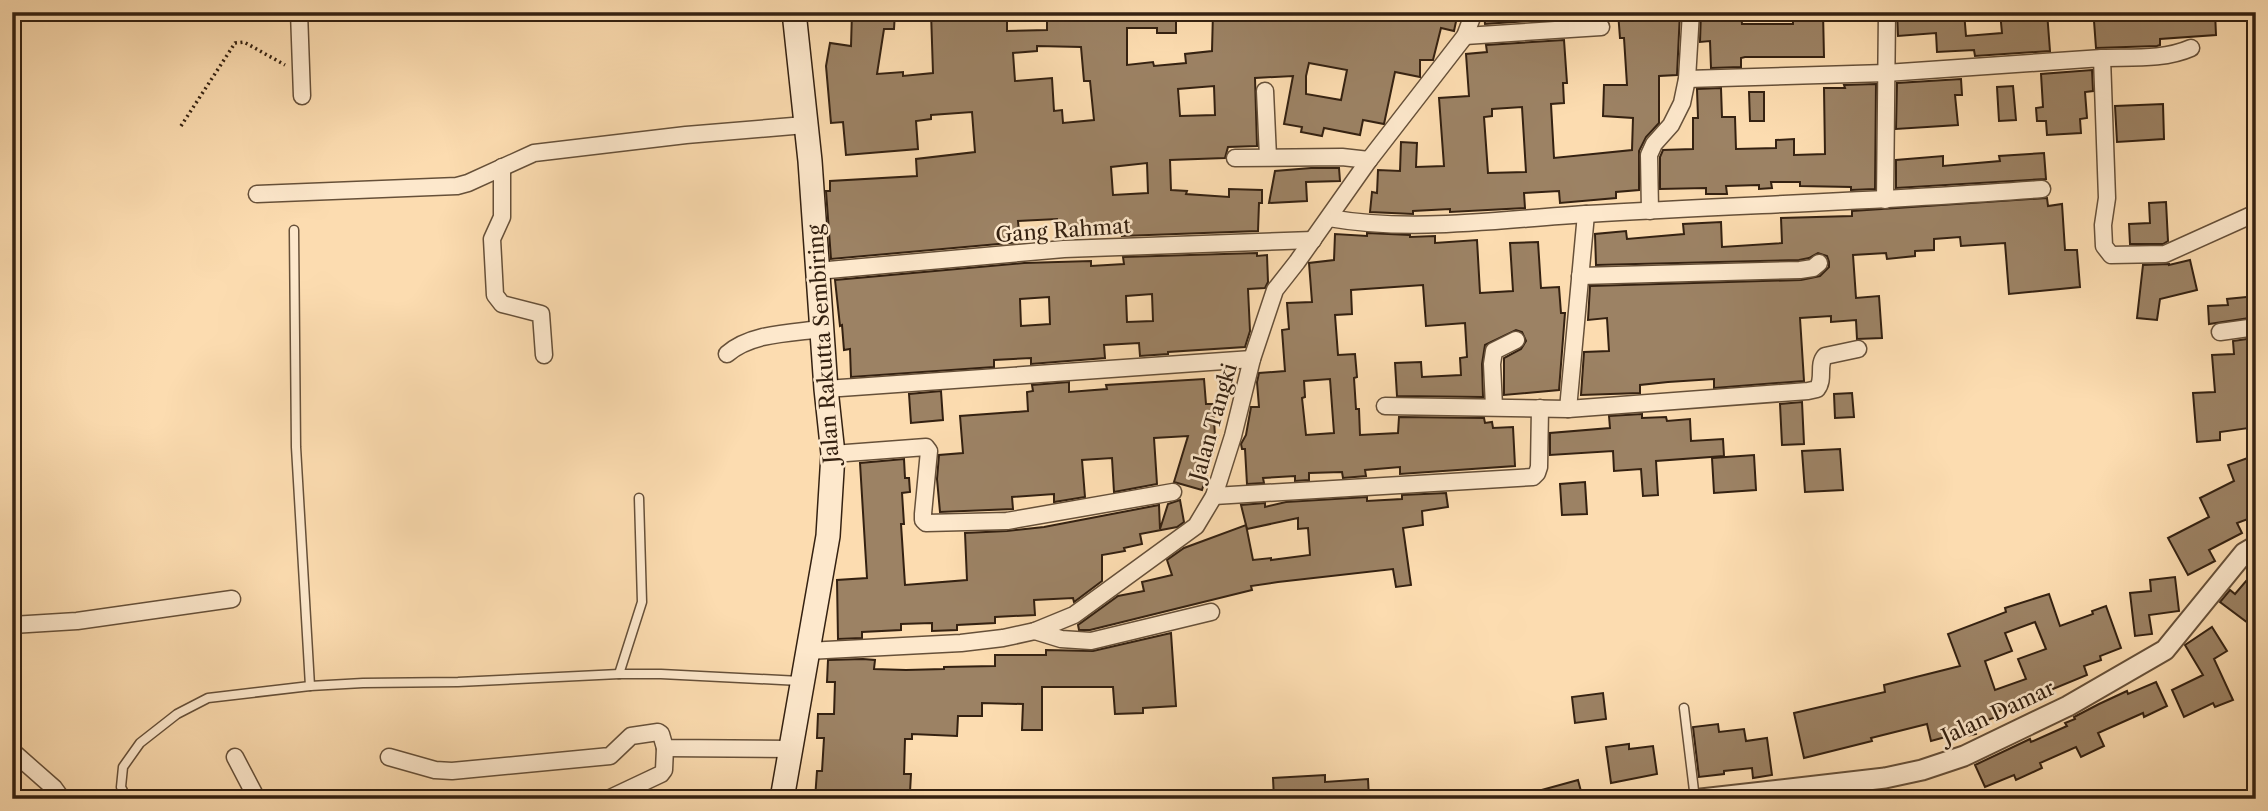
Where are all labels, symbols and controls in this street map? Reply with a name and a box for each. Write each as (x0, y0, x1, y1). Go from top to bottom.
street label: Gang Rahmat (995, 213, 1132, 247)
street label: Jalan Rakutta Sembiring (802, 223, 844, 467)
street label: Jalan Tangki (1183, 360, 1242, 487)
street label: Jalan Damar (1935, 675, 2059, 750)

